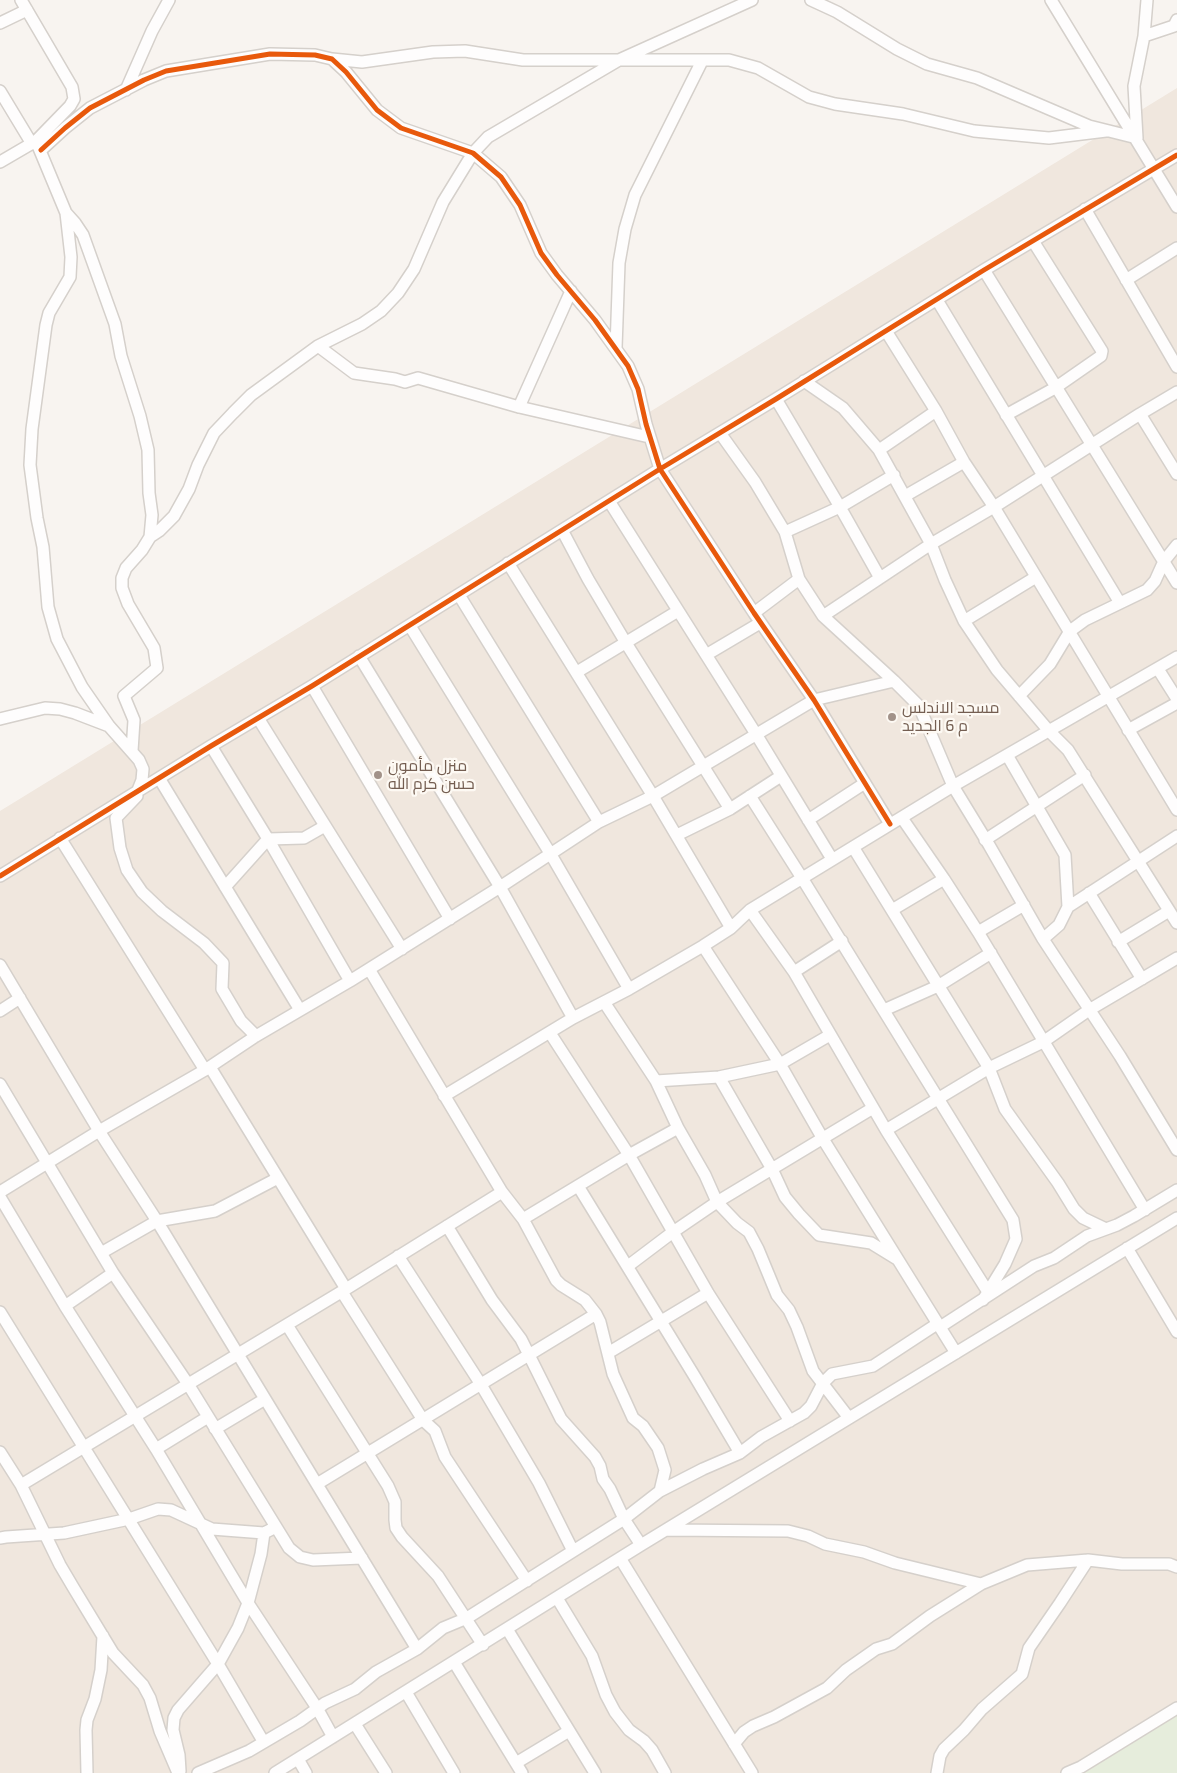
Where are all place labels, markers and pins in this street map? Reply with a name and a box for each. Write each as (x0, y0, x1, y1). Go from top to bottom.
place label: مسجد الاندلس م 6 الجديد (902, 698, 1000, 736)
marker: مسجد الاندلس م 6 الجديد (886, 711, 898, 723)
place label: منزل مأمون حسن كرم الله (388, 756, 475, 794)
marker: منزل مأمون حسن كرم الله (372, 769, 384, 781)

